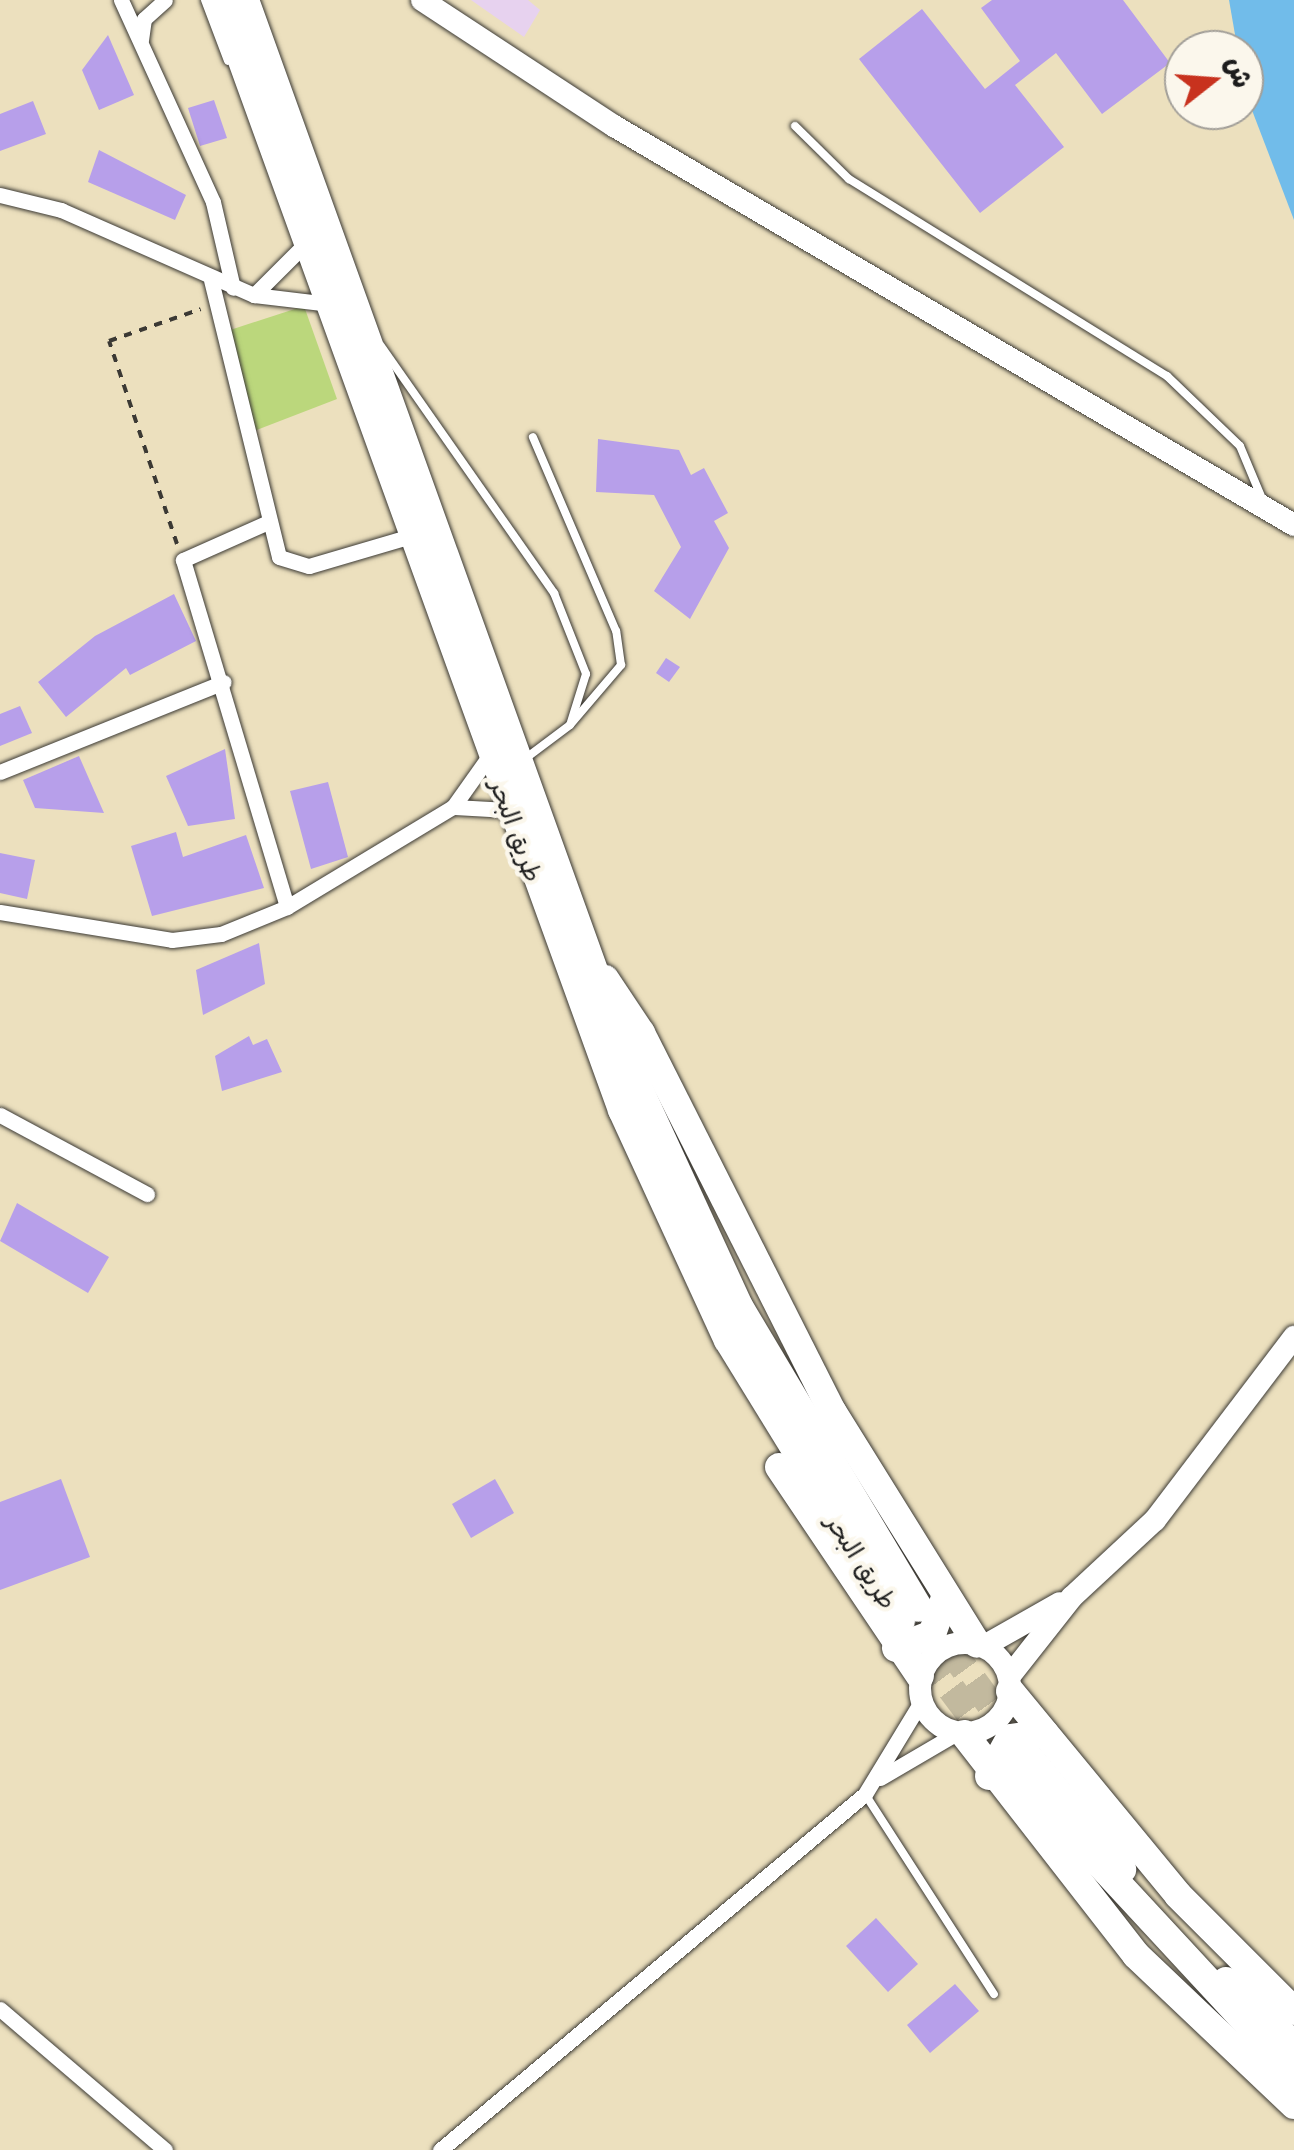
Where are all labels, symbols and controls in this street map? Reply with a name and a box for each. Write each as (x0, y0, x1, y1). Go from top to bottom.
north arrow (1164, 30, 1264, 130)
text: ش (1216, 51, 1266, 93)
street label: طريق البحر (485, 774, 549, 886)
street label: طريق البحر (820, 1508, 904, 1614)

